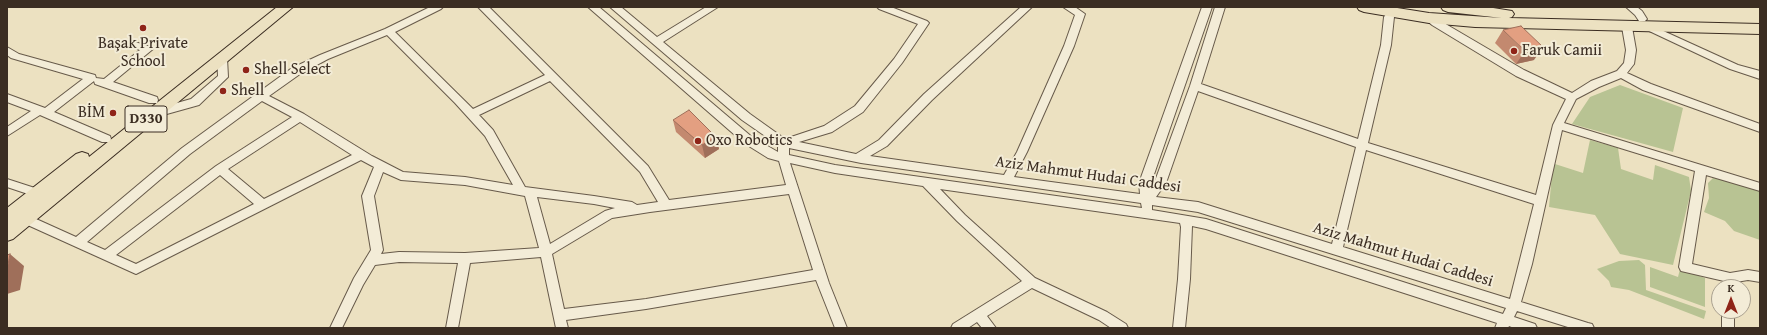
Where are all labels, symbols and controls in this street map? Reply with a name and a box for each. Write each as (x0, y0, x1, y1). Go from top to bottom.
marker: Başak Private School (138, 23, 148, 33)
place label: Başak Private School (98, 34, 188, 72)
place label: Faruk Camii (1522, 41, 1602, 61)
marker: Faruk Camii (1509, 46, 1519, 56)
place label: Shell Select (254, 60, 331, 80)
marker: Shell Select (241, 65, 251, 75)
place label: Shell (231, 81, 264, 101)
marker: Shell (218, 86, 228, 96)
place label: BİM (78, 103, 105, 123)
road number: D330 (125, 106, 167, 132)
marker: BİM (108, 108, 118, 118)
place label: Oxo Robotics (706, 131, 793, 151)
marker: Oxo Robotics (693, 136, 703, 146)
street label: Aziz Mahmut Hudai Caddesi (994, 152, 1182, 198)
street label: Aziz Mahmut Hudai Caddesi (1311, 218, 1495, 292)
north arrow (1711, 279, 1751, 319)
text: K (1728, 280, 1734, 296)

